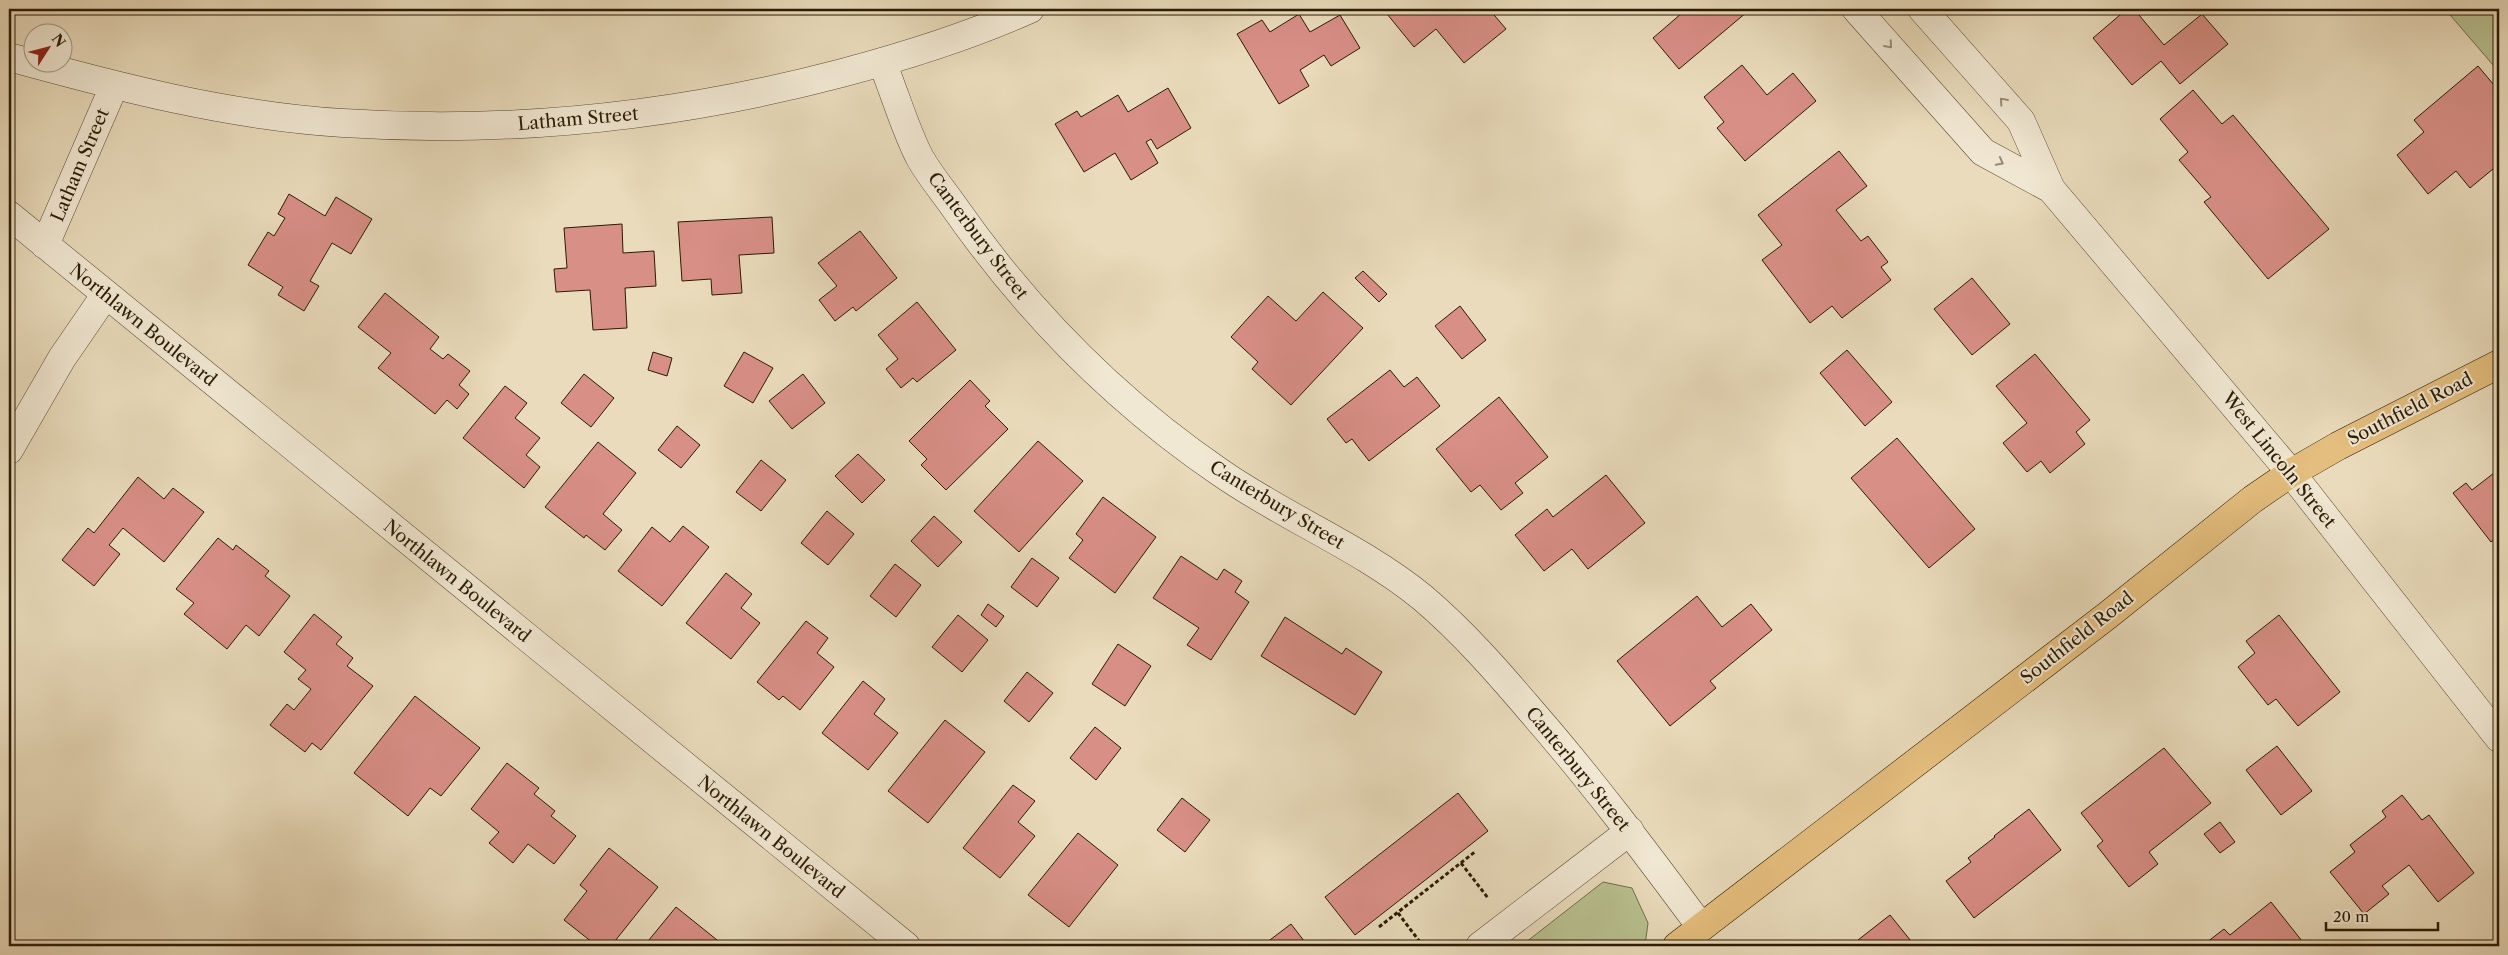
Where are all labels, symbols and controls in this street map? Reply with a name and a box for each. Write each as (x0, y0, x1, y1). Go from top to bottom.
north arrow (22, 22, 72, 72)
text: N (48, 30, 69, 51)
one-way arrow (1883, 40, 1892, 49)
one-way arrow (2000, 97, 2009, 106)
street label: Latham Street (517, 103, 640, 135)
street label: Latham Street (46, 104, 114, 225)
one-way arrow (1995, 156, 2004, 166)
street label: Canterbury Street (923, 168, 1033, 304)
street label: Northlawn Boulevard (65, 259, 221, 391)
street label: Southfield Road (2344, 368, 2476, 450)
street label: West Lincoln Street (2217, 387, 2341, 533)
street label: Canterbury Street (1206, 456, 1349, 554)
street label: Northlawn Boulevard (379, 515, 535, 647)
street label: Southfield Road (2016, 587, 2138, 689)
street label: Canterbury Street (1521, 702, 1635, 836)
street label: Northlawn Boulevard (693, 771, 849, 903)
scale bar (2326, 900, 2438, 932)
text: 20 m (2333, 907, 2369, 926)

